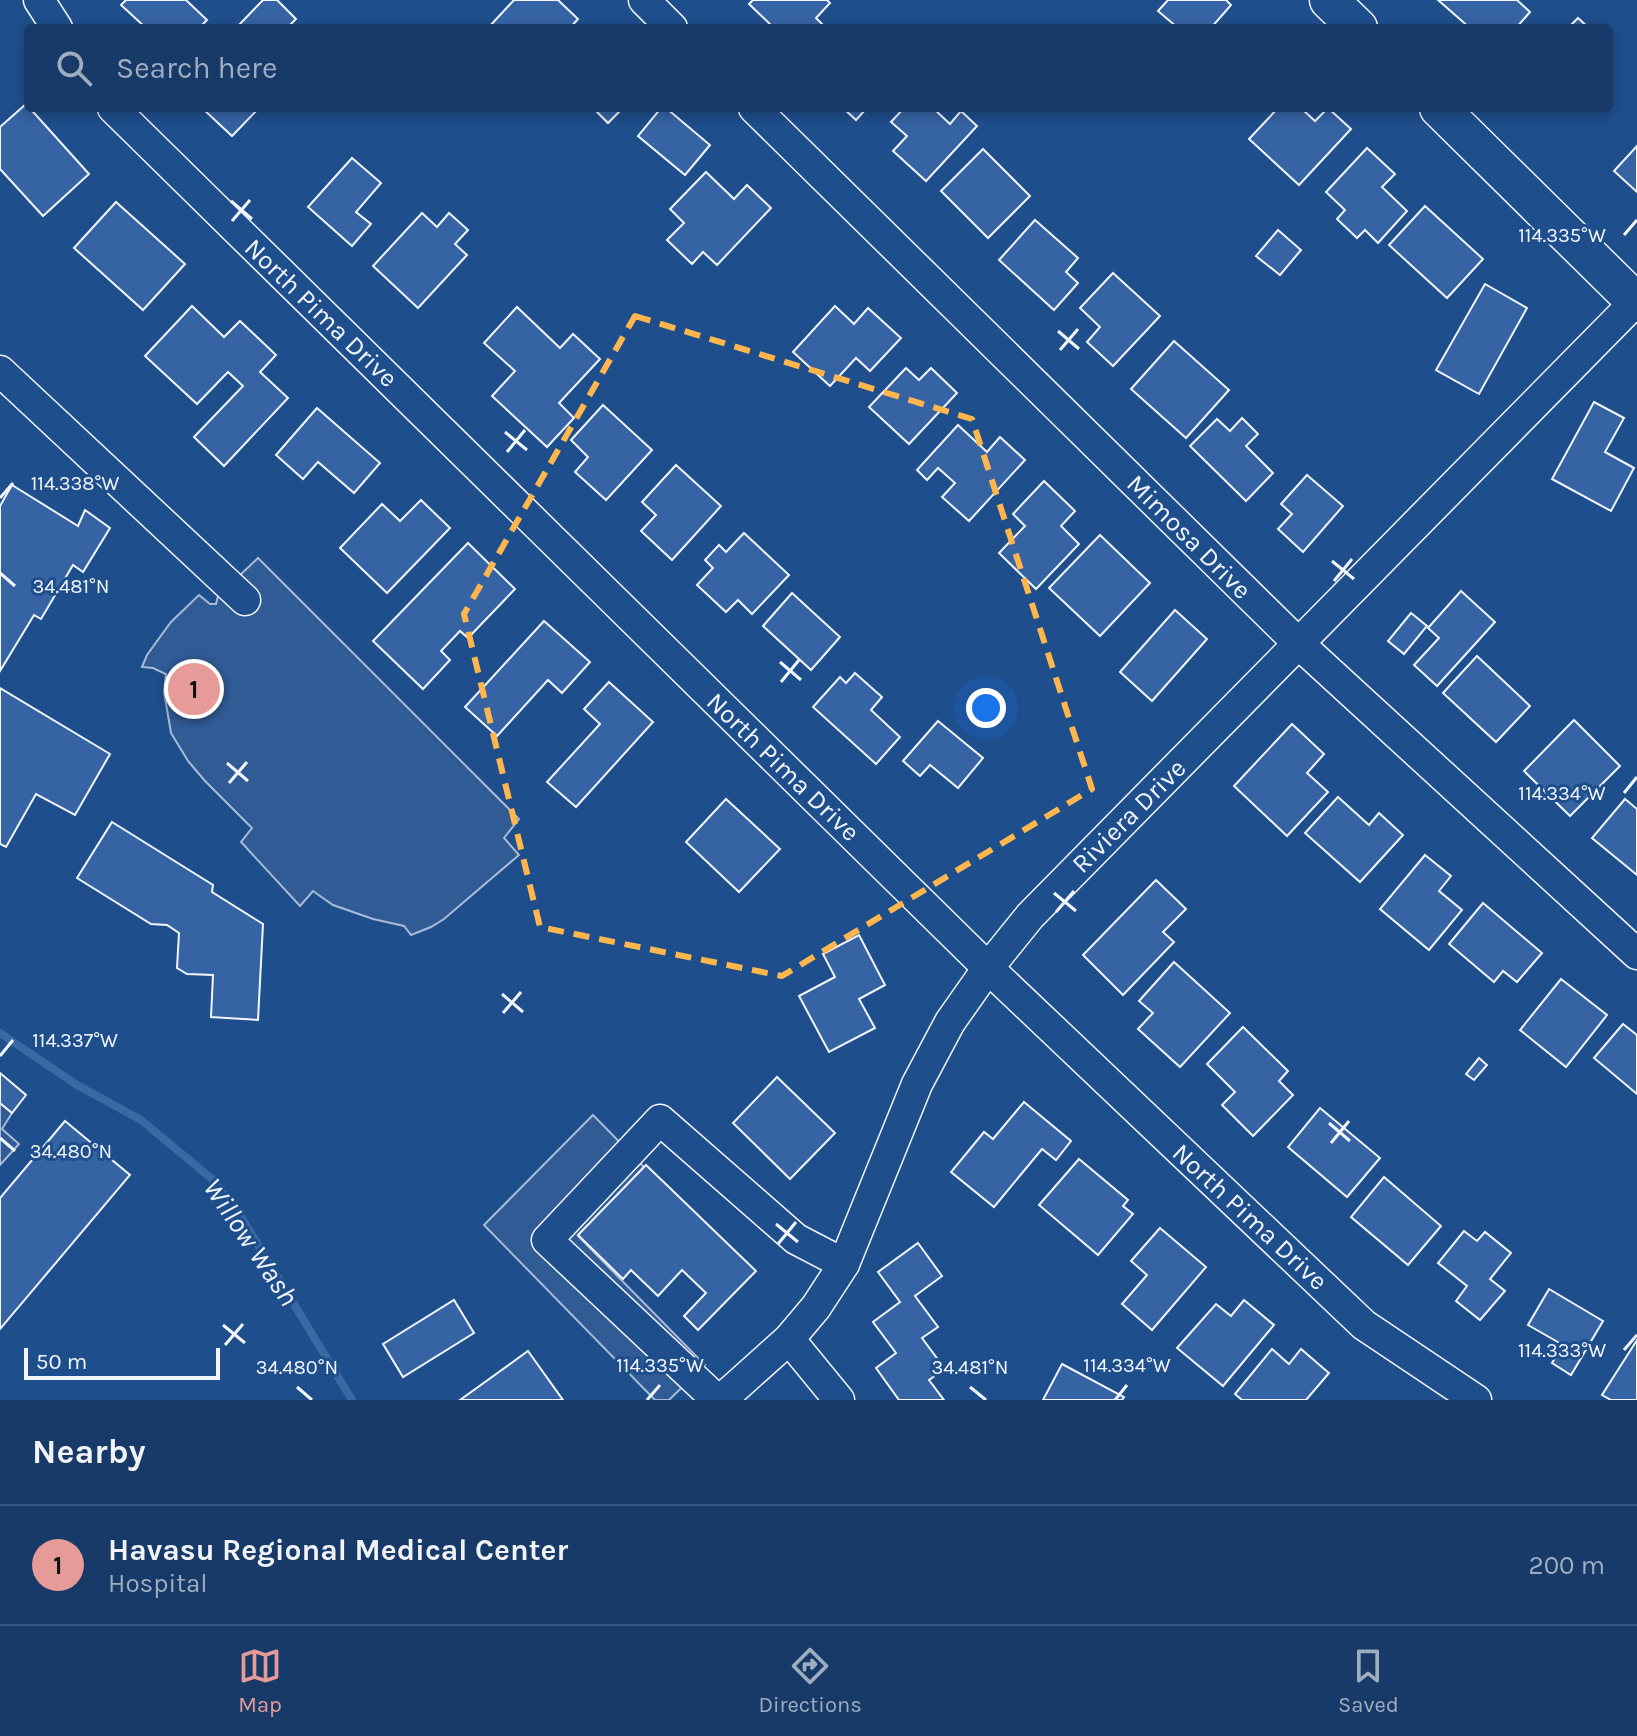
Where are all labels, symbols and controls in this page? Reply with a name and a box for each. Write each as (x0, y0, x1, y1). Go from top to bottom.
search box (24, 24, 1613, 112)
icon: search (52, 46, 96, 90)
text: Search here (116, 50, 277, 86)
text: 114.335°W (1518, 224, 1606, 247)
street label: North Pima Drive (238, 232, 404, 394)
street label: Mimosa Drive (1120, 468, 1258, 606)
text: 114.338°W (31, 472, 119, 495)
text: 34.481°N (32, 575, 110, 598)
pin: 1 (168, 659, 220, 719)
street label: North Pima Drive (700, 686, 866, 848)
your location (966, 688, 1006, 728)
street label: Riviera Drive (1066, 753, 1192, 879)
text: 114.334°W (1518, 782, 1606, 805)
text: 114.337°W (32, 1029, 118, 1052)
street label: North Pima Drive (1166, 1137, 1334, 1297)
text: 34.480°N (30, 1140, 112, 1163)
water label: Willow Wash (196, 1172, 306, 1312)
text: 114.333°W (1518, 1339, 1606, 1362)
scale bar (24, 1344, 220, 1380)
text: 50 m (36, 1349, 87, 1375)
text: 114.335°W (616, 1354, 704, 1377)
text: 114.334°W (1083, 1354, 1171, 1377)
text: 34.480°N (256, 1356, 338, 1379)
text: 34.481°N (931, 1356, 1009, 1379)
text: Nearby (32, 1432, 146, 1472)
text: Havasu Regional Medical Center (108, 1532, 568, 1568)
text: 1 (53, 1550, 63, 1581)
text: 200 m (1529, 1550, 1605, 1581)
text: Hospital (108, 1568, 208, 1599)
tab: Map (238, 1644, 282, 1718)
tab: Directions (758, 1644, 862, 1718)
tab: Saved (1338, 1644, 1399, 1718)

